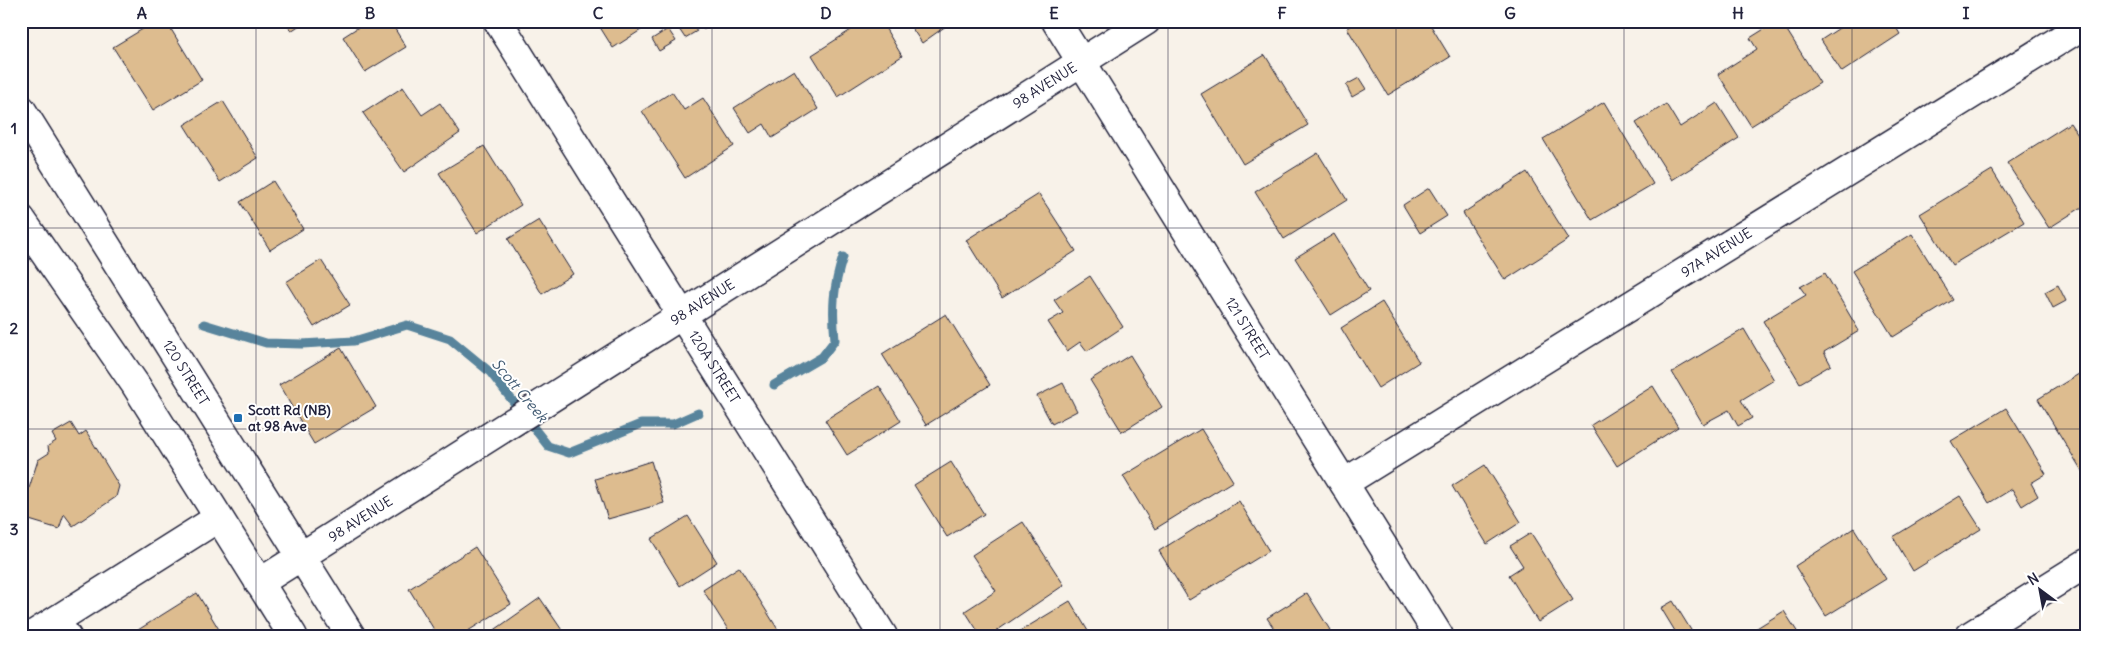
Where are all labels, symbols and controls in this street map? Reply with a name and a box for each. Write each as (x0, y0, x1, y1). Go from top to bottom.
text: A (137, 3, 147, 23)
text: B (365, 3, 376, 23)
text: C (593, 3, 604, 23)
text: D (820, 3, 832, 23)
text: E (1049, 3, 1059, 23)
text: F (1277, 3, 1287, 23)
text: G (1504, 3, 1516, 23)
text: H (1732, 3, 1744, 23)
text: I (1963, 3, 1970, 23)
street label: 98 AVENUE (1009, 58, 1080, 112)
text: 1 (11, 118, 17, 138)
street label: 97A AVENUE (1678, 224, 1755, 281)
street label: 98 AVENUE (667, 275, 738, 329)
street label: 121 STREET (1221, 294, 1273, 363)
text: 2 (10, 318, 19, 338)
street label: 120A STREET (685, 327, 744, 407)
street label: 120 STREET (159, 337, 213, 409)
water label: Scott Creek (488, 354, 553, 427)
place label: Scott Rd (NB) at 98 Ave (248, 401, 331, 435)
marker: Scott Rd (NB) at 98 Ave (232, 412, 244, 424)
street label: 98 AVENUE (325, 492, 396, 546)
text: 3 (9, 519, 19, 539)
north arrow (2016, 564, 2066, 614)
text: N (2024, 569, 2042, 589)

